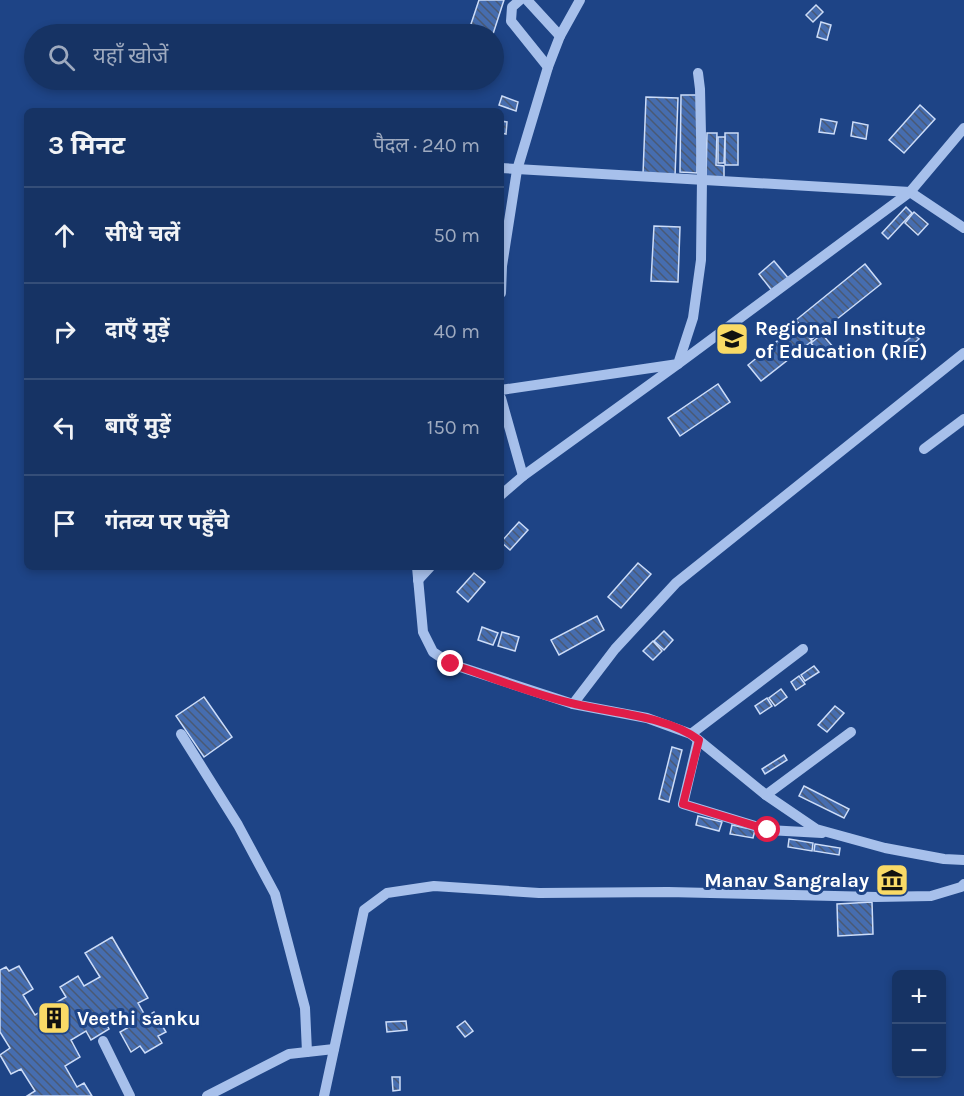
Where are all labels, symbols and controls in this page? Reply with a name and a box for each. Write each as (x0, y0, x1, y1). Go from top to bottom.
search box (24, 24, 504, 90)
icon: search (45, 41, 78, 74)
text: यहाँ खोजें (93, 43, 168, 69)
text: 3 मिनट (48, 130, 125, 161)
text: पैदल · 240 m (373, 134, 480, 157)
icon: ahead (48, 219, 81, 252)
text: सीधे चलें (105, 221, 180, 247)
text: 50 m (433, 224, 480, 247)
icon: right (48, 315, 81, 348)
text: दाएँ मुड़ें (105, 317, 170, 343)
place label: Regional Institute of Education (RIE) (755, 317, 928, 363)
text: 40 m (434, 320, 480, 343)
school or university icon: Regional Institute of Education (RIE) (714, 321, 750, 357)
icon: left (48, 411, 81, 444)
text: बाएँ मुड़ें (105, 413, 171, 439)
text: 150 m (427, 416, 480, 439)
icon: arrive (48, 507, 81, 540)
text: गंतव्य पर पहुँचे (105, 509, 229, 535)
route end (437, 650, 463, 676)
route start (754, 816, 780, 842)
museum icon: Manav Sangralay (874, 862, 910, 898)
place label: Manav Sangralay (704, 869, 869, 892)
map controls (892, 970, 946, 1078)
button: + (892, 970, 946, 1024)
building icon: Veethi sanku (36, 1000, 72, 1036)
place label: Veethi sanku (77, 1007, 201, 1030)
button: − (892, 1024, 946, 1078)

